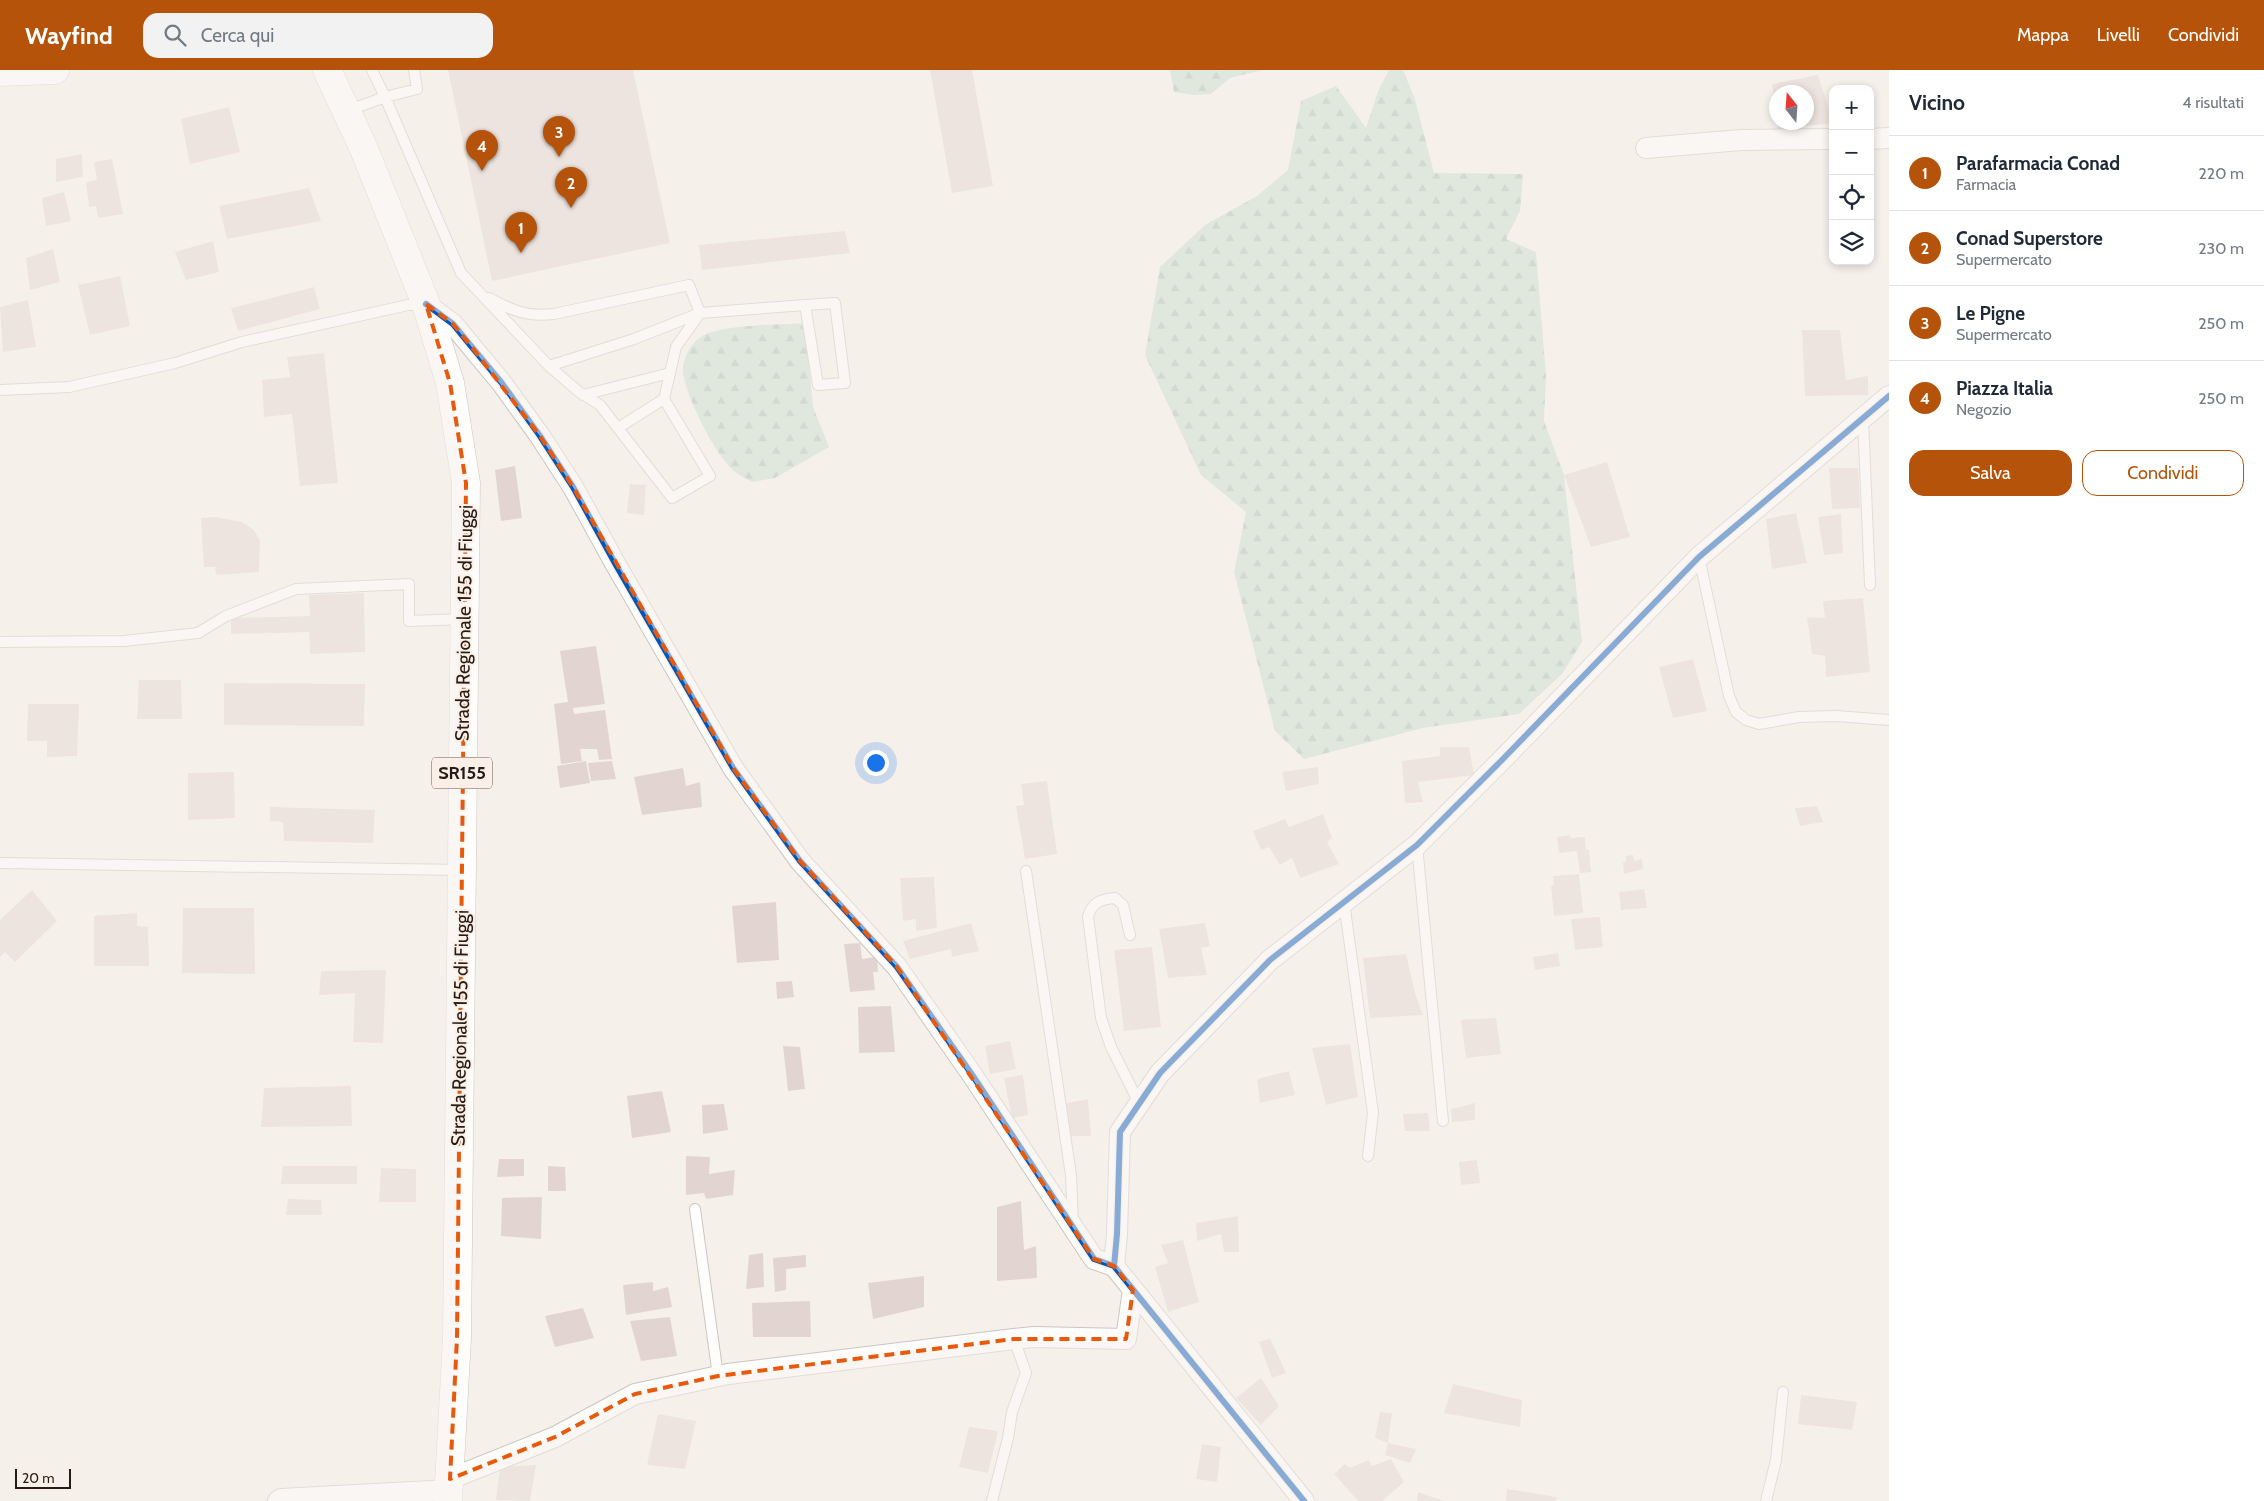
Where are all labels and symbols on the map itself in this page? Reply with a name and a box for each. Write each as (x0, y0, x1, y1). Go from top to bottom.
north arrow (1769, 85, 1814, 130)
pin: 3 (543, 116, 575, 157)
pin: 4 (466, 130, 498, 171)
pin: 2 (555, 167, 587, 208)
pin: 1 (505, 212, 537, 253)
street label: Strada Regionale 155 di Fiuggi (450, 505, 478, 741)
your location (863, 750, 889, 776)
road number: SR155 (432, 758, 492, 788)
street label: Strada Regionale 155 di Fiuggi (446, 910, 474, 1146)
scale bar (15, 1466, 71, 1489)

